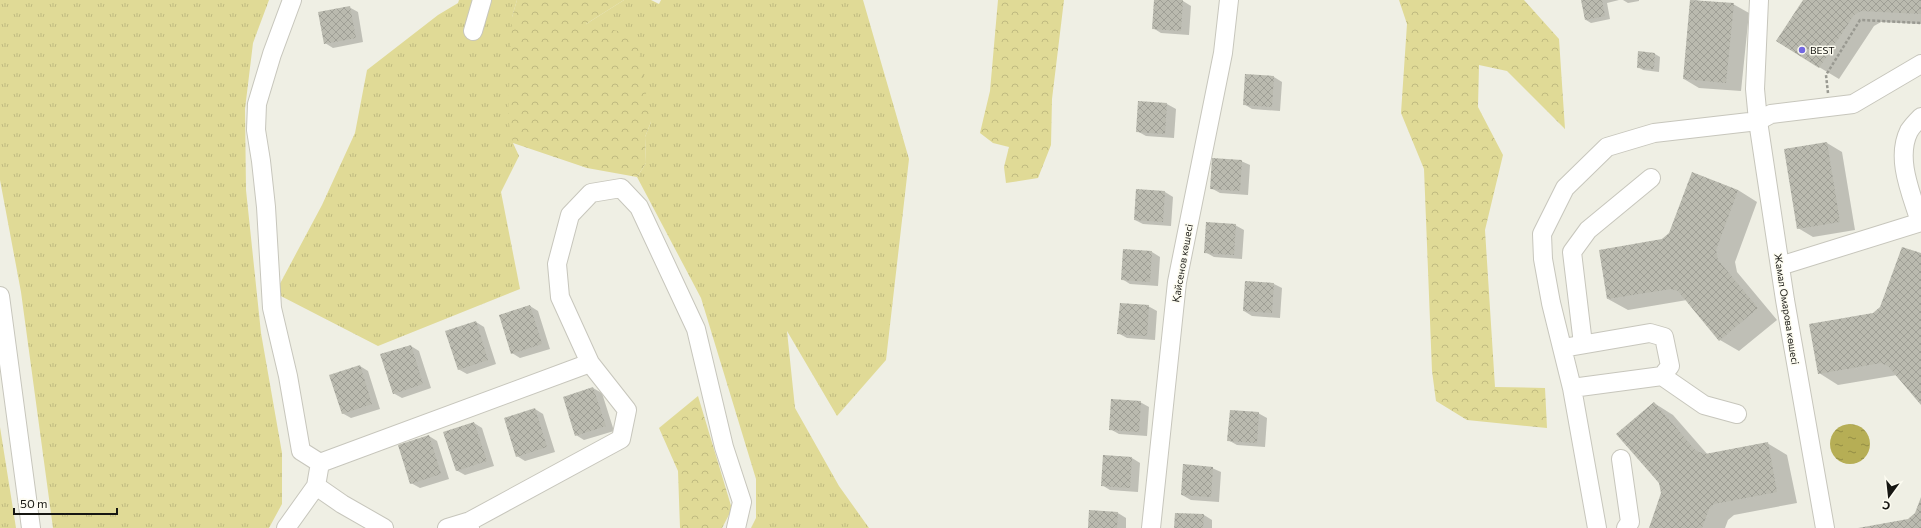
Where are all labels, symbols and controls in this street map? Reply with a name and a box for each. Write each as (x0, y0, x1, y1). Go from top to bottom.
place label: BEST (1810, 44, 1835, 56)
marker: BEST (1797, 45, 1807, 55)
street label: Қайсенов көшесі (1169, 223, 1195, 303)
street label: Жамал Омарова көшесі (1772, 253, 1802, 365)
north arrow (1869, 476, 1909, 516)
scale bar (14, 490, 117, 516)
text: 50 m (20, 496, 48, 510)
text: С (1881, 499, 1892, 513)

